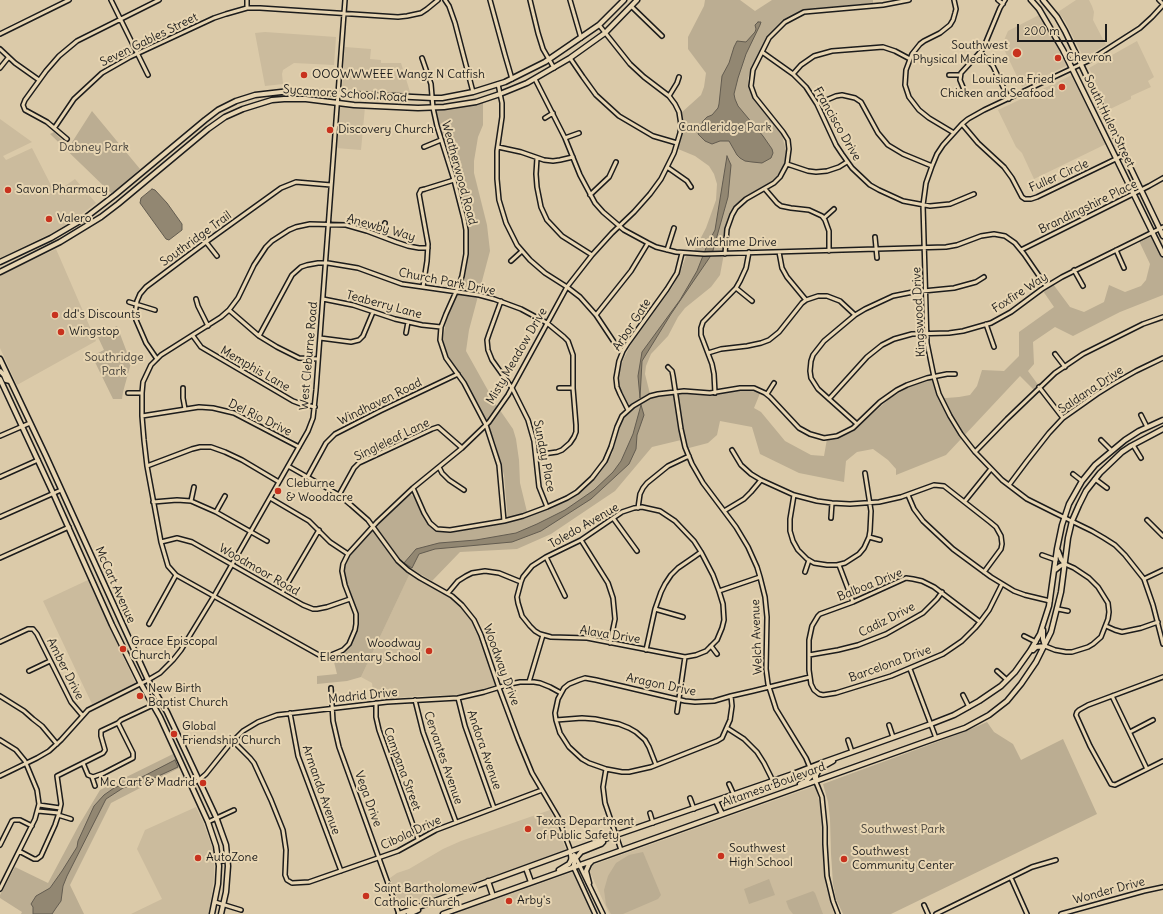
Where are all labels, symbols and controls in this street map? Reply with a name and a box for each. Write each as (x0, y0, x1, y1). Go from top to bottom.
street label: Seven Gables Street (98, 10, 200, 70)
scale bar (1019, 16, 1109, 42)
text: 200 m (1024, 23, 1060, 38)
place label: Southwest Physical Medicine (912, 39, 1008, 67)
marker: Southwest Physical Medicine (1011, 47, 1023, 59)
place label: Chevron (1066, 51, 1112, 65)
marker: Chevron (1053, 53, 1063, 63)
place label: OOOWWWEEE Wangz N Catfish (312, 68, 485, 82)
marker: OOOWWWEEE Wangz N Catfish (299, 70, 309, 80)
place label: Louisiana Fried Chicken and Seafood (940, 73, 1054, 101)
street label: South Hulen Street (1080, 73, 1138, 169)
street label: Sycamore School Road (282, 82, 408, 106)
marker: Louisiana Fried Chicken and Seafood (1057, 82, 1067, 92)
street label: Francisco Drive (810, 84, 864, 164)
street label: Weatherwood Road (438, 119, 480, 227)
park label: Candleridge Park (678, 121, 772, 135)
place label: Discovery Church (338, 123, 434, 137)
marker: Discovery Church (325, 125, 335, 135)
park label: Dabney Park (59, 141, 129, 155)
street label: Fuller Circle (1027, 156, 1091, 196)
street label: Brandingshire Place (1036, 177, 1140, 237)
place label: Savon Pharmacy (16, 183, 108, 197)
marker: Savon Pharmacy (3, 185, 13, 195)
street label: Southridge Trail (158, 208, 234, 270)
street label: Anewby Way (345, 211, 417, 245)
place label: Valero (57, 212, 92, 226)
marker: Valero (44, 214, 54, 224)
street label: Windchime Drive (685, 236, 777, 250)
street label: Church Park Drive (397, 266, 497, 298)
street label: Kingswood Drive (909, 266, 929, 358)
street label: Foxfire Way (990, 270, 1050, 316)
street label: Teaberry Lane (344, 288, 424, 322)
street label: Arbor Gate (610, 296, 654, 354)
street label: West Cleburne Road (297, 301, 321, 411)
street label: Misty Meadow Drive (484, 305, 550, 407)
place label: dd's Discounts (63, 308, 140, 322)
marker: dd's Discounts (50, 310, 60, 320)
place label: Wingstop (69, 325, 119, 339)
marker: Wingstop (56, 327, 66, 337)
street label: Memphis Lane (218, 343, 292, 395)
park label: Southridge Park (84, 351, 144, 379)
street label: Saldana Drive (1056, 363, 1126, 417)
street label: Windhaven Road (336, 375, 424, 429)
street label: Del Rio Drive (226, 396, 294, 440)
street label: Singleleaf Lane (352, 416, 432, 464)
street label: Sunday Place (530, 419, 558, 493)
place label: Cleburne & Woodacre (286, 477, 353, 505)
marker: Cleburne & Woodacre (273, 486, 283, 496)
street label: Toledo Avenue (547, 500, 621, 552)
street label: Woodmoor Road (216, 541, 302, 599)
street label: McCart Avenue (92, 544, 138, 626)
street label: Balboa Drive (835, 565, 905, 605)
street label: Welch Avenue (748, 599, 766, 675)
street label: Cadiz Drive (856, 600, 918, 640)
street label: Woodway Drive (480, 622, 522, 708)
street label: Alava Drive (579, 623, 641, 647)
place label: Grace Episcopal Church (131, 635, 218, 663)
street label: Amber Drive (43, 636, 87, 702)
place label: Woodway Elementary School (320, 637, 421, 665)
street label: Barcelona Drive (847, 642, 933, 686)
marker: Grace Episcopal Church (118, 644, 128, 654)
marker: Woodway Elementary School (424, 646, 434, 656)
street label: Aragon Drive (625, 671, 697, 699)
place label: New Birth Baptist Church (148, 682, 228, 710)
street label: Madrid Drive (328, 685, 398, 707)
marker: New Birth Baptist Church (135, 691, 145, 701)
street label: Andora Avenue (464, 708, 504, 792)
street label: Cervantes Avenue (420, 710, 466, 806)
place label: Global Friendship Church (182, 720, 281, 748)
street label: Campana Street (380, 725, 424, 813)
marker: Global Friendship Church (169, 729, 179, 739)
street label: Armando Avenue (299, 743, 343, 837)
street label: Altamesa Boulevard (720, 760, 828, 810)
street label: Vega Drive (351, 769, 385, 829)
place label: Mc Cart & Madrid (100, 776, 195, 790)
marker: Mc Cart & Madrid (198, 778, 208, 788)
street label: Cibola Drive (379, 813, 443, 853)
place label: Texas Department of Public Safety (536, 815, 634, 843)
park label: Southwest Park (861, 823, 945, 837)
marker: Texas Department of Public Safety (523, 824, 533, 834)
place label: Southwest High School (729, 842, 793, 870)
place label: Southwest Community Center (852, 845, 954, 873)
place label: AutoZone (206, 851, 258, 865)
marker: Southwest High School (716, 851, 726, 861)
marker: AutoZone (193, 853, 203, 863)
marker: Southwest Community Center (839, 854, 849, 864)
street label: Wonder Drive (1072, 874, 1146, 908)
place label: Saint Bartholomew Catholic Church (374, 882, 477, 910)
marker: Saint Bartholomew Catholic Church (361, 891, 371, 901)
place label: Arby's (517, 894, 551, 908)
marker: Arby's (504, 896, 514, 906)

